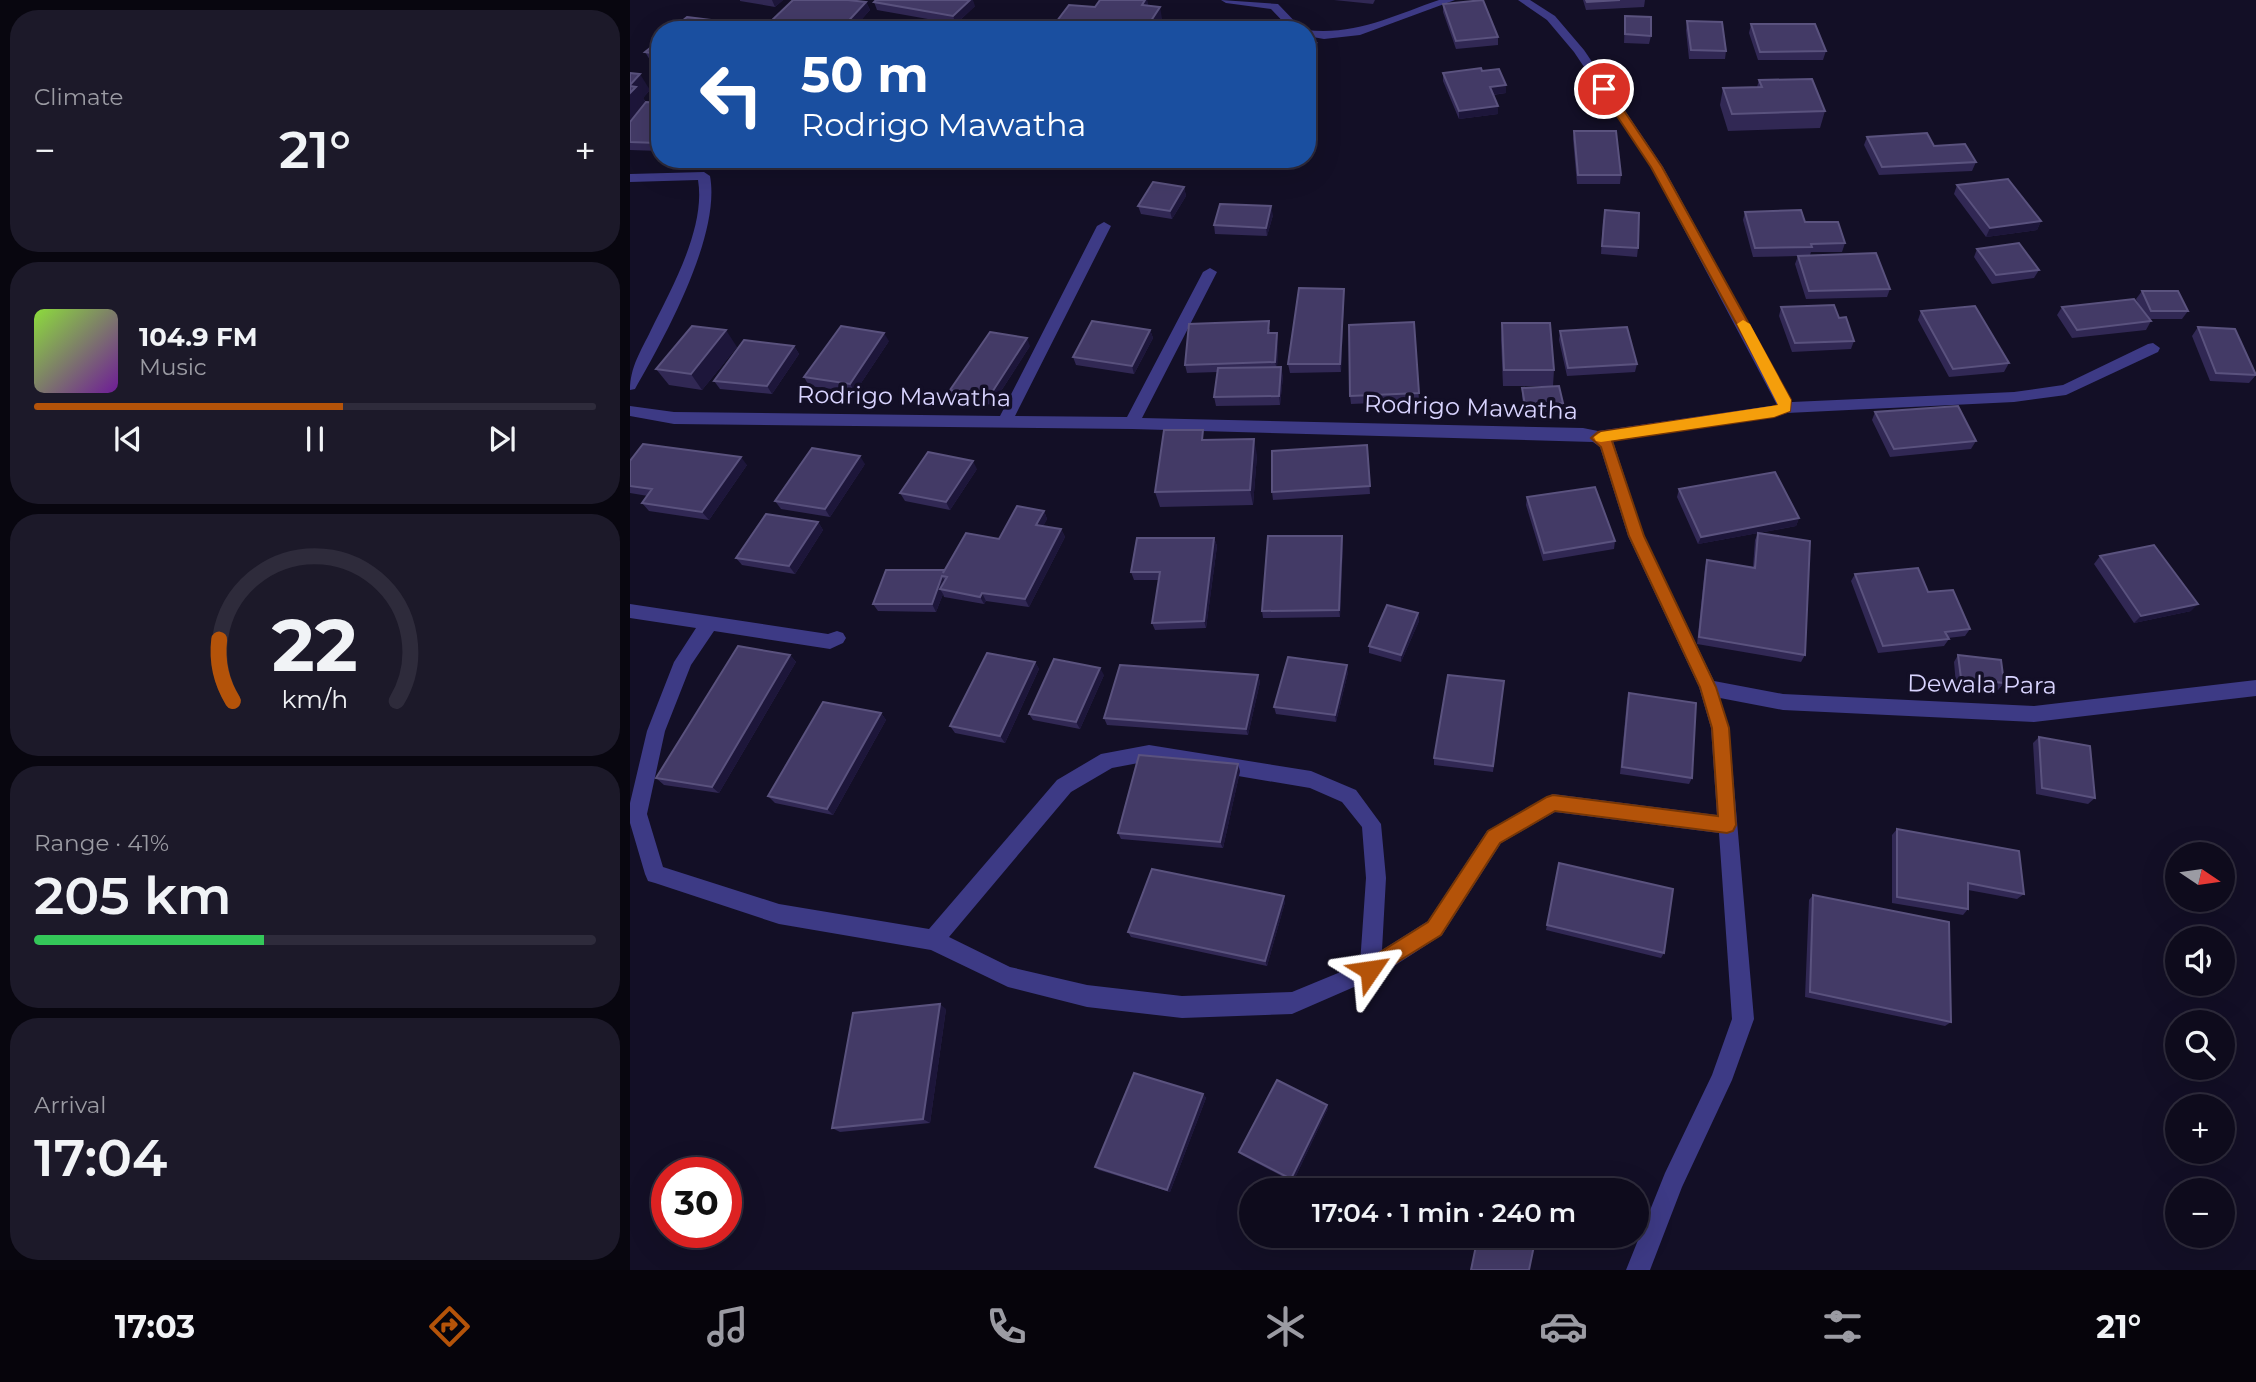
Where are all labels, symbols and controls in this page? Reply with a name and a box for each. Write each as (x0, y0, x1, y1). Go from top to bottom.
text: 50 m (801, 45, 929, 104)
icon: left (686, 49, 777, 140)
pin (1574, 59, 1634, 119)
icon: arrive (1585, 70, 1623, 108)
text: Climate (34, 83, 123, 111)
text: Rodrigo Mawatha (801, 105, 1086, 144)
text: 21° (279, 118, 351, 181)
text: − (34, 127, 56, 174)
text: + (574, 127, 596, 174)
text: 104.9 FM (139, 321, 257, 353)
text: Music (139, 353, 207, 381)
street label: Rodrigo Mawatha (797, 380, 1011, 412)
street label: Rodrigo Mawatha (1364, 389, 1578, 425)
icon: previous (109, 420, 147, 458)
icon: pause (296, 420, 334, 458)
icon: next (483, 420, 521, 458)
text: 22 (272, 601, 358, 689)
street label: Dewala Para (1907, 668, 2057, 700)
text: km/h (282, 684, 348, 714)
text: Range · 41% (34, 829, 169, 857)
north arrow (2165, 842, 2235, 912)
map controls (2165, 842, 2235, 1248)
text: 205 km (34, 864, 232, 927)
button: sound (2165, 926, 2235, 996)
position arrow (1333, 933, 1407, 1007)
button: search (2165, 1010, 2235, 1080)
text: Arrival (34, 1091, 107, 1119)
button: + (2165, 1094, 2235, 1164)
text: 17:04 (34, 1126, 167, 1189)
speed limit sign: 30 (651, 1157, 742, 1248)
button: − (2165, 1178, 2235, 1248)
text: 17:04 · 1 min · 240 m (1312, 1197, 1576, 1229)
icon: directions (425, 1302, 474, 1351)
icon: music (703, 1302, 752, 1351)
icon: phone (982, 1302, 1031, 1351)
icon: climate (1261, 1302, 1310, 1351)
icon: car (1539, 1302, 1588, 1351)
icon: filters (1818, 1302, 1867, 1351)
text: 17:03 (115, 1307, 195, 1346)
text: 21° (2096, 1307, 2141, 1346)

